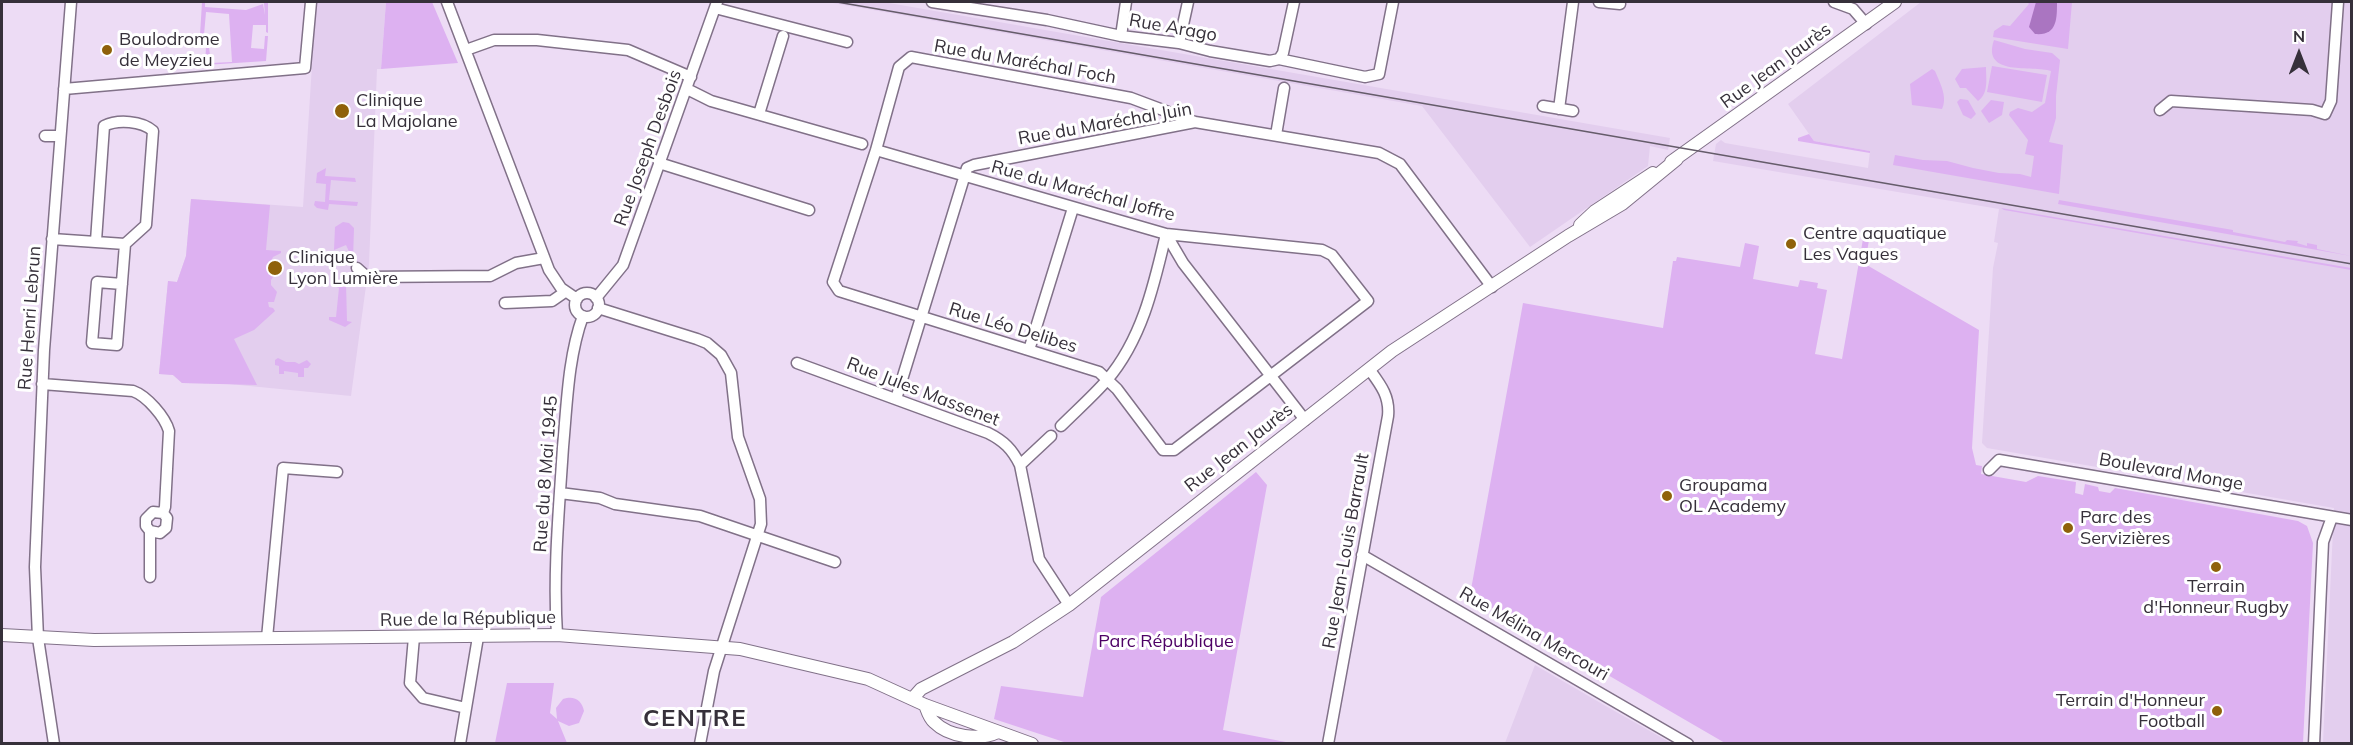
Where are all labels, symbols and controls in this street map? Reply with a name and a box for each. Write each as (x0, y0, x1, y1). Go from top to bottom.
street label: Rue Arago (1127, 10, 1219, 46)
street label: Rue Jean Jaurès (1717, 19, 1835, 113)
north arrow (2269, 24, 2329, 84)
text: N (2293, 26, 2305, 46)
place label: Boulodrome de Meyzieu (119, 29, 220, 72)
street label: Rue du Maréchal Foch (932, 35, 1118, 89)
marker: Boulodrome de Meyzieu (100, 43, 114, 57)
street label: Rue Joseph Desbois (610, 67, 686, 229)
place label: Clinique La Majolane (356, 90, 458, 132)
street label: Rue du Maréchal Juin (1016, 98, 1194, 150)
marker: Clinique La Majolane (333, 102, 351, 120)
street label: Rue du Maréchal Joffre (989, 156, 1177, 226)
place label: Centre aquatique Les Vagues (1803, 223, 1947, 266)
marker: Centre aquatique Les Vagues (1784, 237, 1798, 251)
street label: Rue Henri Lebrun (14, 245, 46, 391)
place label: Clinique Lyon Lumière (288, 247, 398, 290)
marker: Clinique Lyon Lumière (266, 259, 284, 277)
street label: Rue Léo Delibes (946, 298, 1080, 358)
street label: Rue Jules Massenet (844, 353, 1002, 431)
street label: Rue du 8 Mai 1945 (530, 395, 562, 553)
street label: Rue Jean Jaurès (1181, 399, 1297, 497)
street label: Boulevard Monge (2097, 449, 2245, 495)
street label: Rue Jean-Louis Barrault (1318, 452, 1374, 650)
place label: Groupama OL Academy (1679, 475, 1786, 518)
marker: Groupama OL Academy (1660, 489, 1674, 503)
place label: Parc des Servizières (2080, 507, 2170, 550)
marker: Parc des Servizières (2061, 521, 2075, 535)
marker: Terrain d'Honneur Rugby (2209, 560, 2223, 574)
place label: Terrain d'Honneur Rugby (2143, 576, 2289, 618)
street label: Rue Mélina Mercouri (1455, 582, 1613, 686)
street label: Rue de la République (380, 607, 556, 631)
park label: Parc République (1098, 631, 1234, 653)
place label: Terrain d'Honneur Football (2056, 690, 2205, 732)
marker: Terrain d'Honneur Football (2210, 704, 2224, 718)
district label: CENTRE (643, 705, 747, 733)

